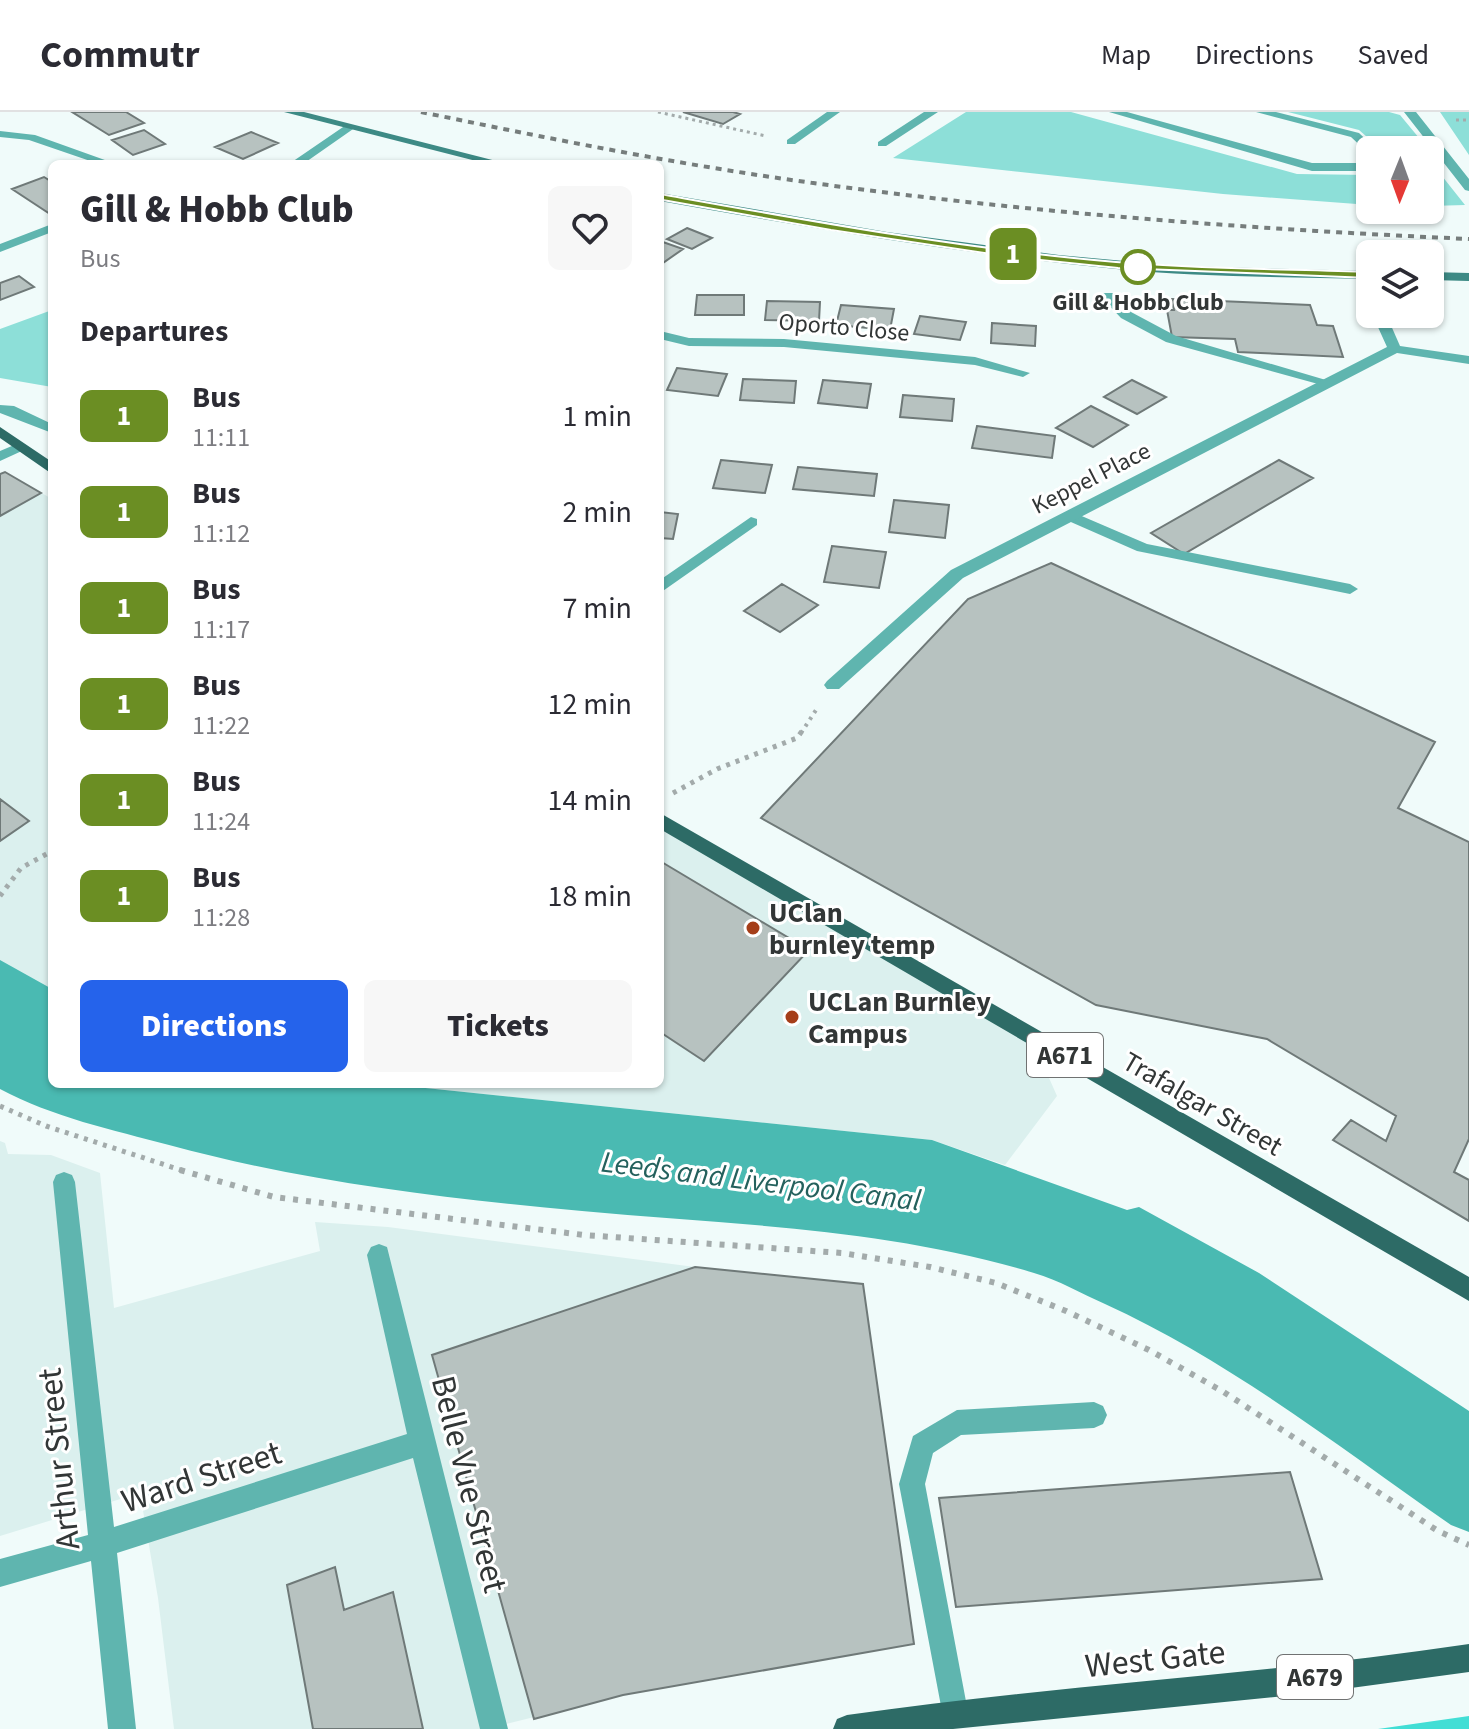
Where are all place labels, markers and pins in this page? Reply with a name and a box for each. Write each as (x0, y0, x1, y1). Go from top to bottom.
marker: Gill & Hobb Club (1121, 250, 1155, 284)
place label: Gill & Hobb Club (1052, 285, 1224, 320)
place label: UClan burnley temp (769, 893, 935, 965)
marker: UClan burnley temp (744, 919, 762, 937)
place label: UCLan Burnley Campus (808, 982, 991, 1054)
marker: UCLan Burnley Campus (783, 1008, 801, 1026)

